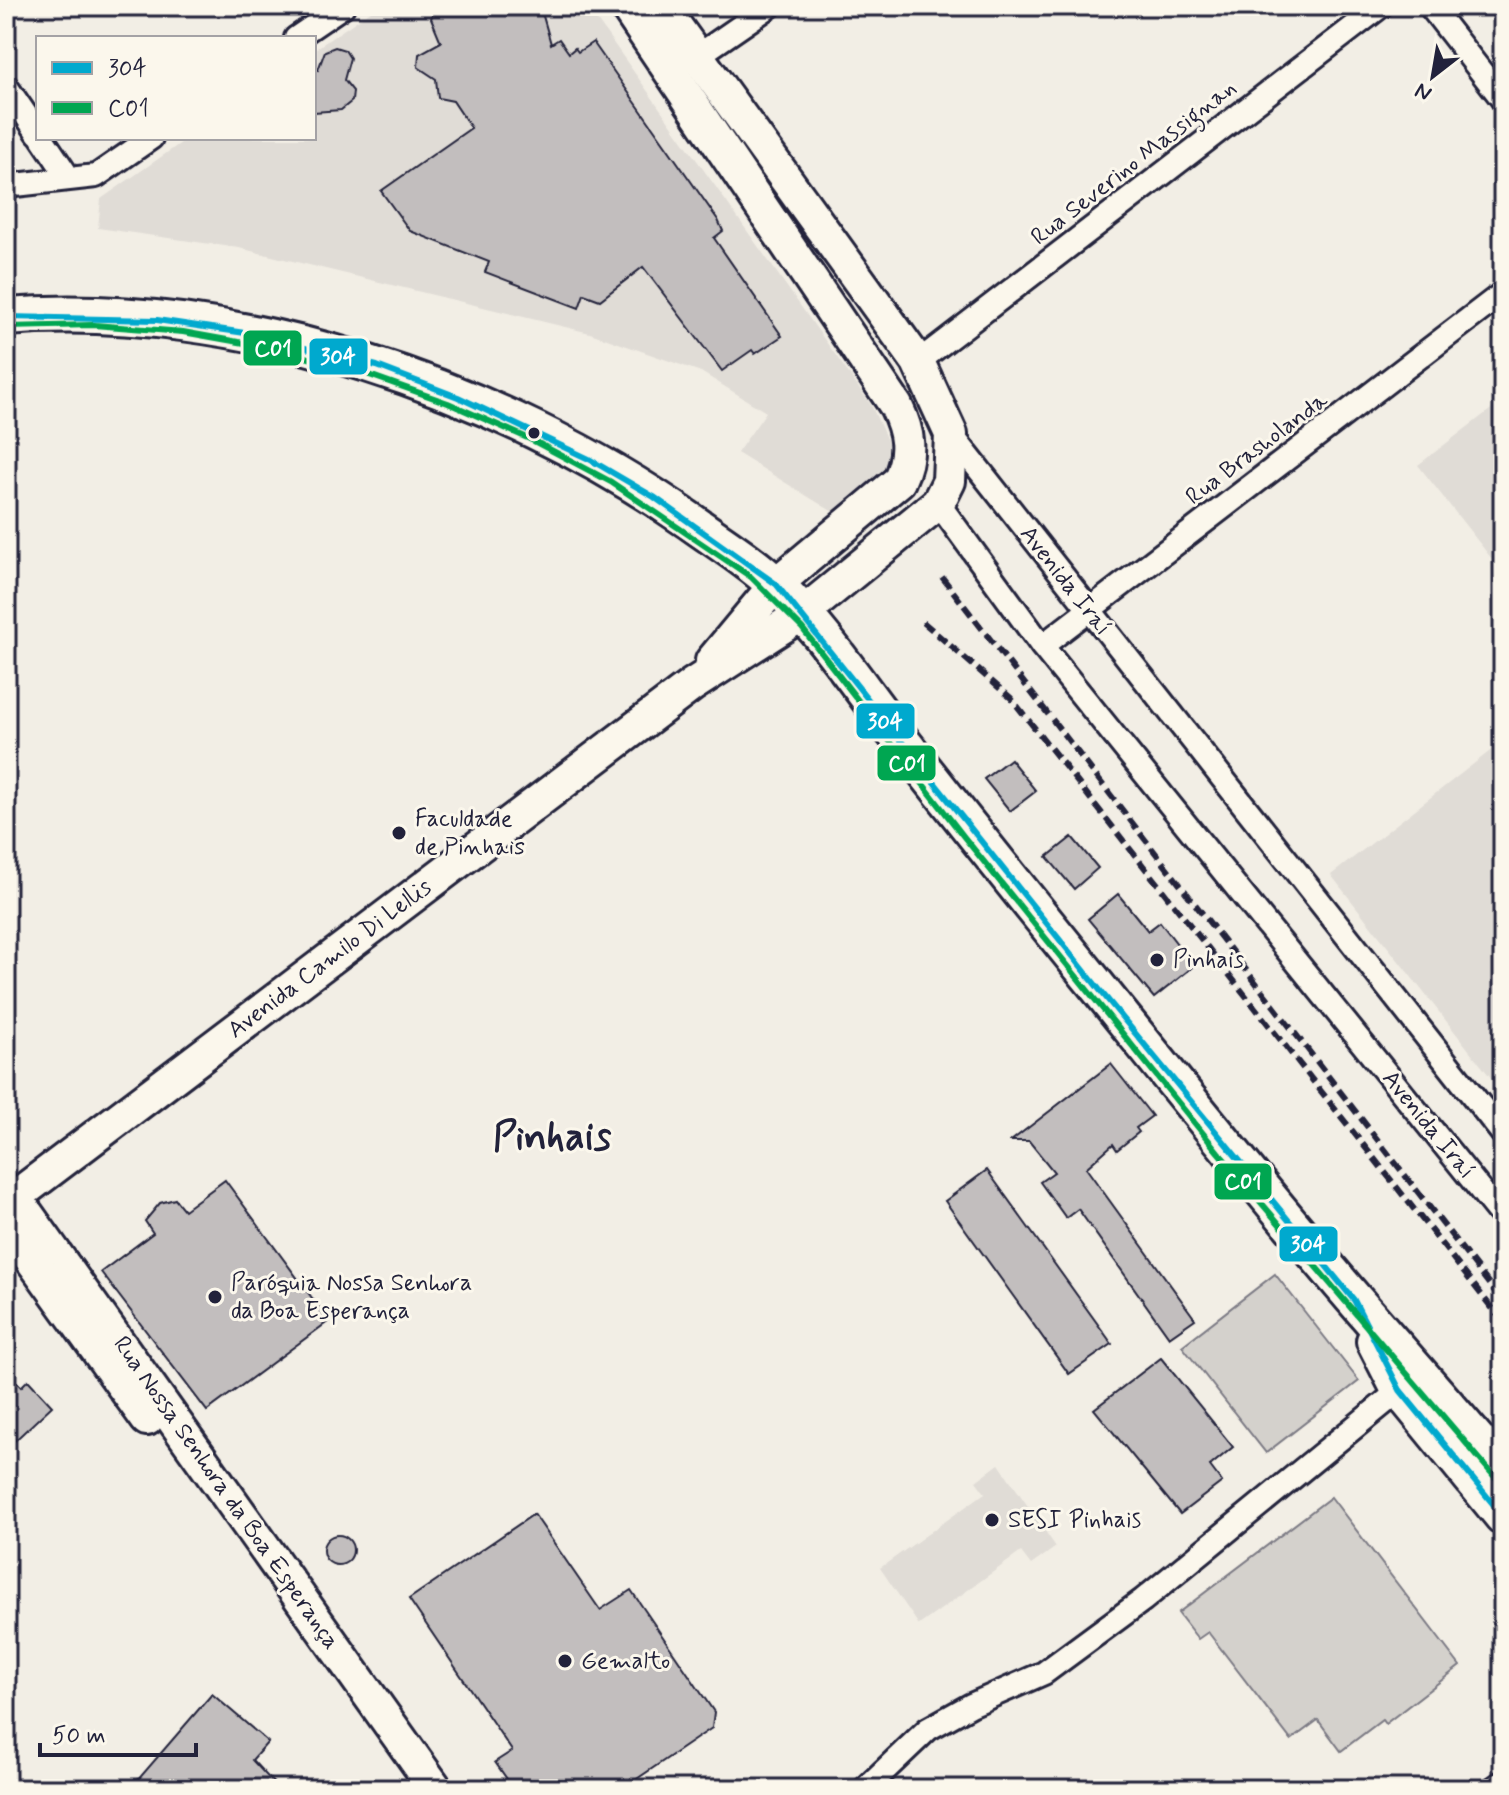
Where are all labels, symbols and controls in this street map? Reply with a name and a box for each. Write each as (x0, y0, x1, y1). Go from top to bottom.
legend (36, 36, 316, 140)
north arrow (1393, 36, 1473, 116)
text: 304 (108, 54, 147, 85)
street label: Rua Severino Massignan (1025, 73, 1245, 255)
text: N (1410, 76, 1437, 107)
text: C01 (108, 94, 149, 125)
line badge: C01 (242, 329, 303, 367)
text: C01 (254, 336, 292, 364)
line badge: 304 (308, 337, 369, 376)
text: 304 (320, 344, 356, 372)
street label: Rua Brasholanda (1180, 385, 1335, 513)
unlabelled marker (526, 425, 542, 441)
street label: Avenida Iraí (1012, 520, 1118, 642)
line badge: 304 (855, 702, 916, 740)
text: 304 (867, 709, 903, 737)
line badge: C01 (876, 744, 937, 782)
text: C01 (888, 751, 926, 779)
place label: Faculdade de Pinhais (415, 804, 525, 863)
marker: Faculdade de Pinhais (390, 824, 408, 842)
street label: Avenida Camilo Di Lellis (222, 872, 439, 1046)
place label: Pinhais (1173, 945, 1245, 976)
marker: Pinhais (1148, 951, 1166, 969)
street label: Avenida Iraí (1375, 1064, 1481, 1186)
district label: Pinhais (493, 1112, 612, 1164)
line badge: C01 (1213, 1162, 1273, 1201)
text: C01 (1224, 1169, 1262, 1197)
line badge: 304 (1278, 1225, 1339, 1263)
text: 304 (1290, 1232, 1326, 1260)
place label: Paróquia Nossa Senhora da Boa Esperança (231, 1268, 472, 1327)
marker: Paróquia Nossa Senhora da Boa Esperança (206, 1288, 224, 1306)
street label: Rua Nossa Senhora da Boa Esperança (106, 1330, 346, 1656)
place label: SESI Pinhais (1008, 1505, 1141, 1536)
marker: SESI Pinhais (983, 1511, 1001, 1529)
place label: Gemalto (581, 1646, 670, 1677)
marker: Gemalto (556, 1652, 574, 1670)
scale bar (40, 1707, 196, 1757)
text: 50 m (52, 1721, 106, 1752)

